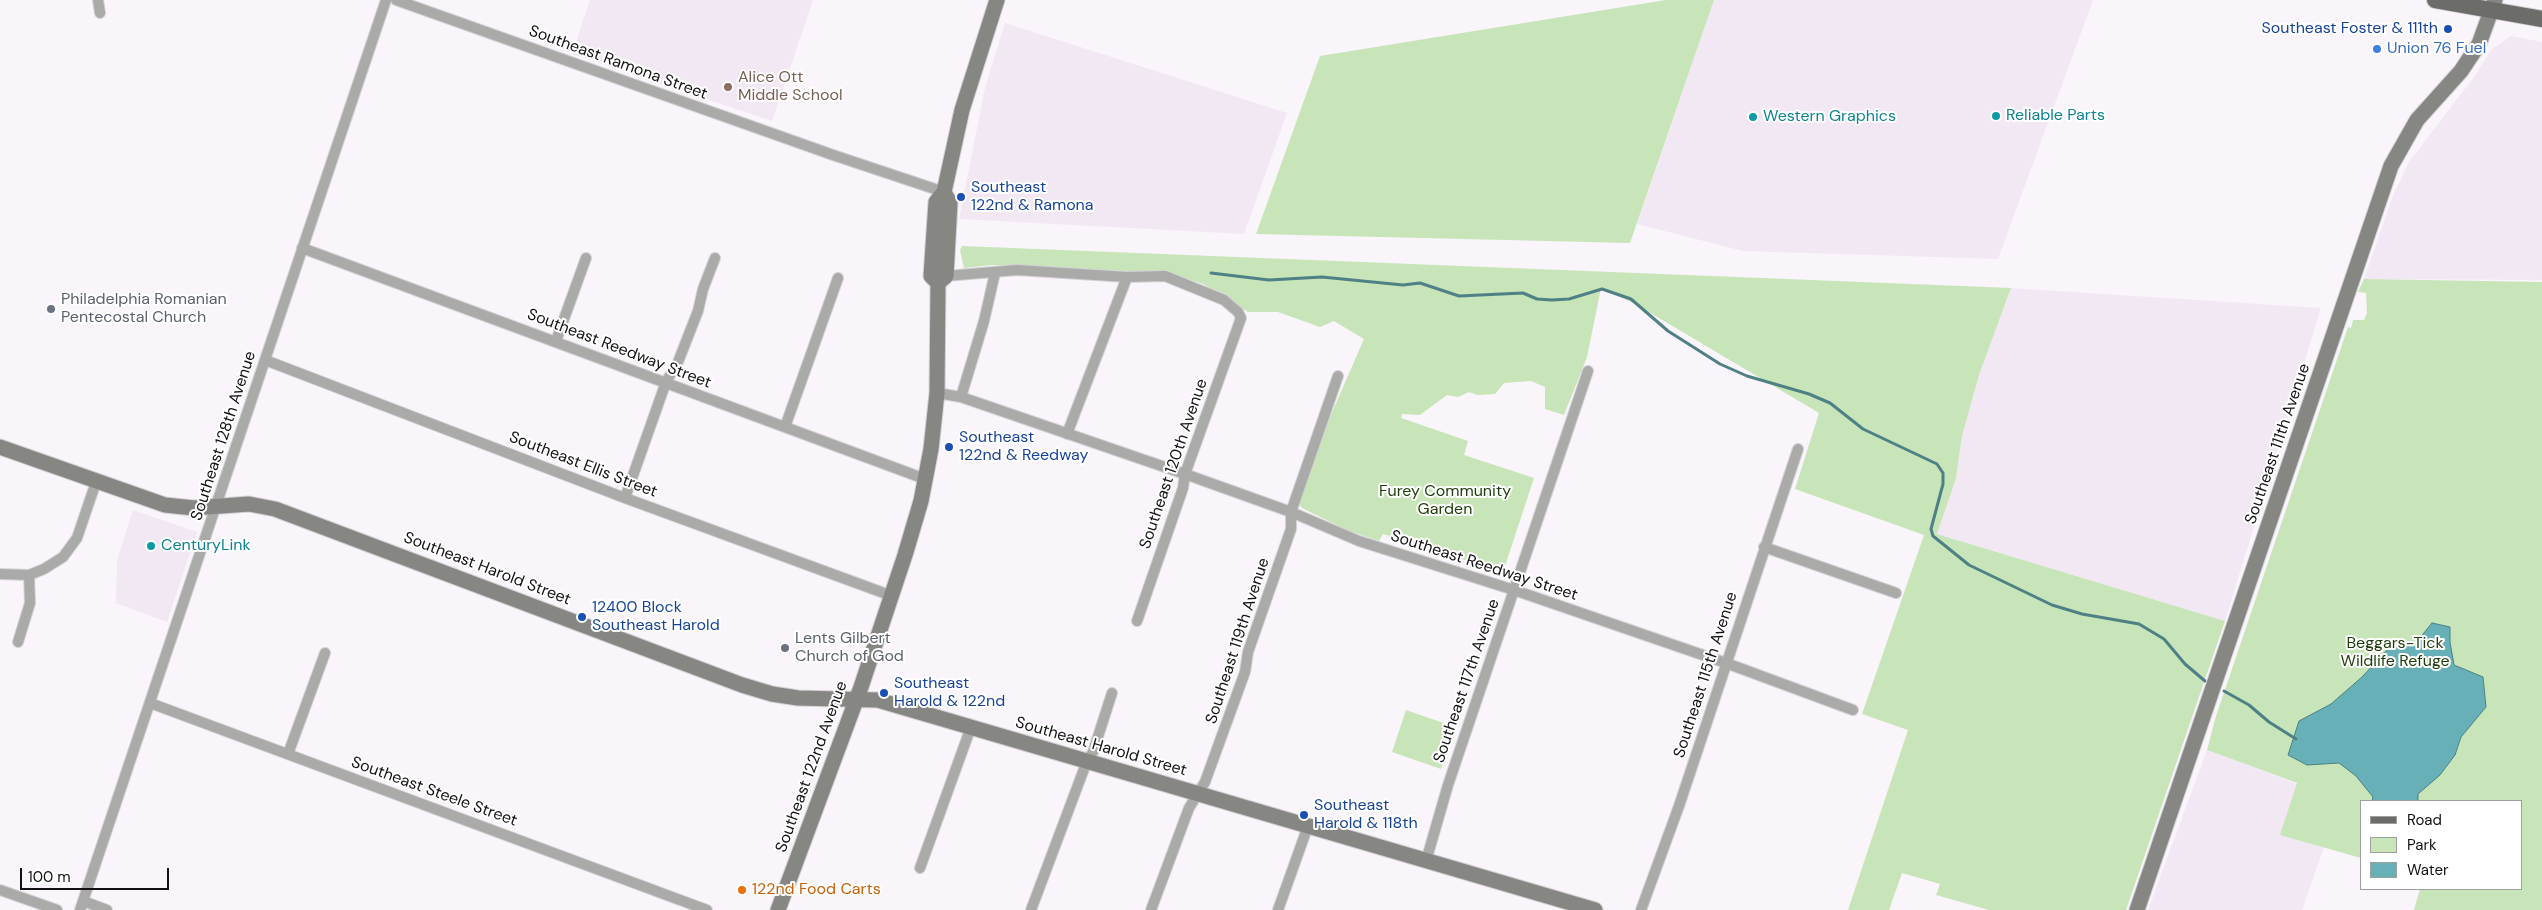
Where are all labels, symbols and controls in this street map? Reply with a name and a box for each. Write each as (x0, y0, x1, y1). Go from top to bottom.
place label: Southeast Foster & 111th (2261, 19, 2438, 39)
street label: Southeast Ramona Street (526, 22, 710, 104)
marker: Southeast Foster & 111th (2442, 23, 2454, 35)
place label: Union 76 Fuel (2387, 39, 2486, 59)
marker: Union 76 Fuel (2371, 43, 2383, 55)
place label: Alice Ott Middle School (738, 68, 842, 106)
marker: Alice Ott Middle School (722, 81, 734, 93)
place label: Reliable Parts (2006, 106, 2105, 126)
place label: Western Graphics (1763, 107, 1896, 127)
marker: Reliable Parts (1990, 110, 2002, 122)
marker: Western Graphics (1747, 111, 1759, 123)
place label: Southeast 122nd & Ramona (971, 178, 1094, 216)
marker: Southeast 122nd & Ramona (955, 191, 967, 203)
place label: Philadelphia Romanian Pentecostal Church (61, 290, 227, 328)
marker: Philadelphia Romanian Pentecostal Church (45, 303, 57, 315)
street label: Southeast Reedway Street (524, 305, 714, 393)
street label: Southeast 128th Avenue (187, 349, 261, 523)
street label: Southeast 111th Avenue (2241, 361, 2315, 527)
street label: Southeast 120th Avenue (1136, 376, 1212, 552)
street label: Southeast Ellis Street (506, 428, 660, 502)
place label: Southeast 122nd & Reedway (959, 428, 1088, 466)
marker: Southeast 122nd & Reedway (943, 441, 955, 453)
park label: Furey Community Garden (1379, 482, 1511, 520)
street label: Southeast Reedway Street (1388, 527, 1580, 605)
street label: Southeast Harold Street (401, 528, 573, 610)
place label: CenturyLink (161, 536, 251, 556)
marker: CenturyLink (145, 540, 157, 552)
street label: Southeast 119th Avenue (1202, 556, 1274, 726)
street label: Southeast 115th Avenue (1670, 590, 1742, 760)
street label: Southeast 117th Avenue (1430, 597, 1504, 765)
place label: 12400 Block Southeast Harold (592, 598, 720, 636)
marker: 12400 Block Southeast Harold (576, 611, 588, 623)
place label: Lents Gilbert Church of God (795, 629, 904, 667)
park label: Beggars-Tick Wildlife Refuge (2340, 634, 2450, 672)
marker: Lents Gilbert Church of God (779, 642, 791, 654)
place label: Southeast Harold & 122nd (894, 674, 1005, 712)
street label: Southeast 122nd Avenue (772, 679, 852, 855)
marker: Southeast Harold & 122nd (878, 687, 890, 699)
street label: Southeast Harold Street (1013, 713, 1189, 781)
street label: Southeast Steele Street (348, 753, 520, 831)
place label: Southeast Harold & 118th (1314, 796, 1418, 834)
legend (2360, 800, 2522, 890)
marker: Southeast Harold & 118th (1298, 809, 1310, 821)
text: Road (2407, 810, 2442, 830)
text: Park (2407, 835, 2437, 855)
scale bar (22, 858, 171, 890)
text: Water (2407, 860, 2448, 880)
text: 100 m (28, 867, 71, 887)
place label: 122nd Food Carts (752, 880, 881, 900)
marker: 122nd Food Carts (736, 884, 748, 896)

